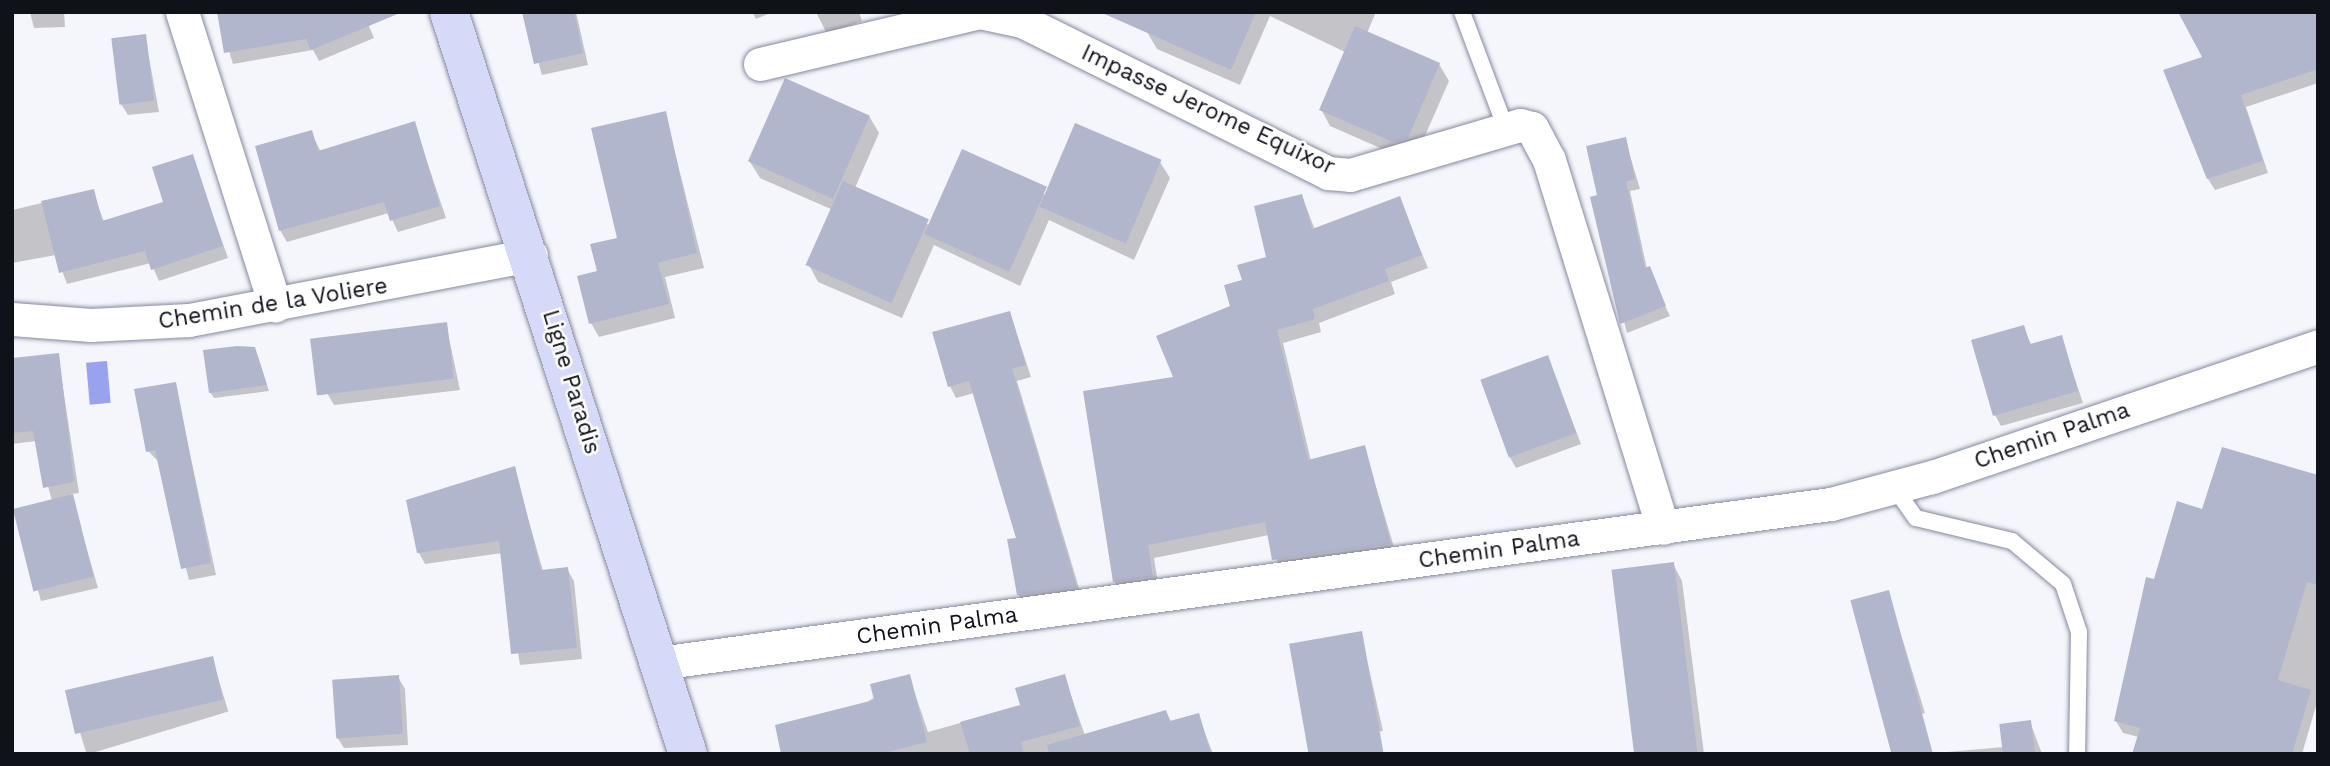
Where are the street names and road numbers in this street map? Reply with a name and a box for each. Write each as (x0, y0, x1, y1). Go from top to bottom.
street label: Impasse Jerome Equixor (1077, 39, 1339, 181)
street label: Chemin de la Voliere (156, 272, 390, 336)
street label: Ligne Paradis (536, 307, 606, 457)
street label: Chemin Palma (1971, 397, 2133, 475)
street label: Chemin Palma (1417, 525, 1581, 575)
street label: Chemin Palma (855, 601, 1019, 651)

